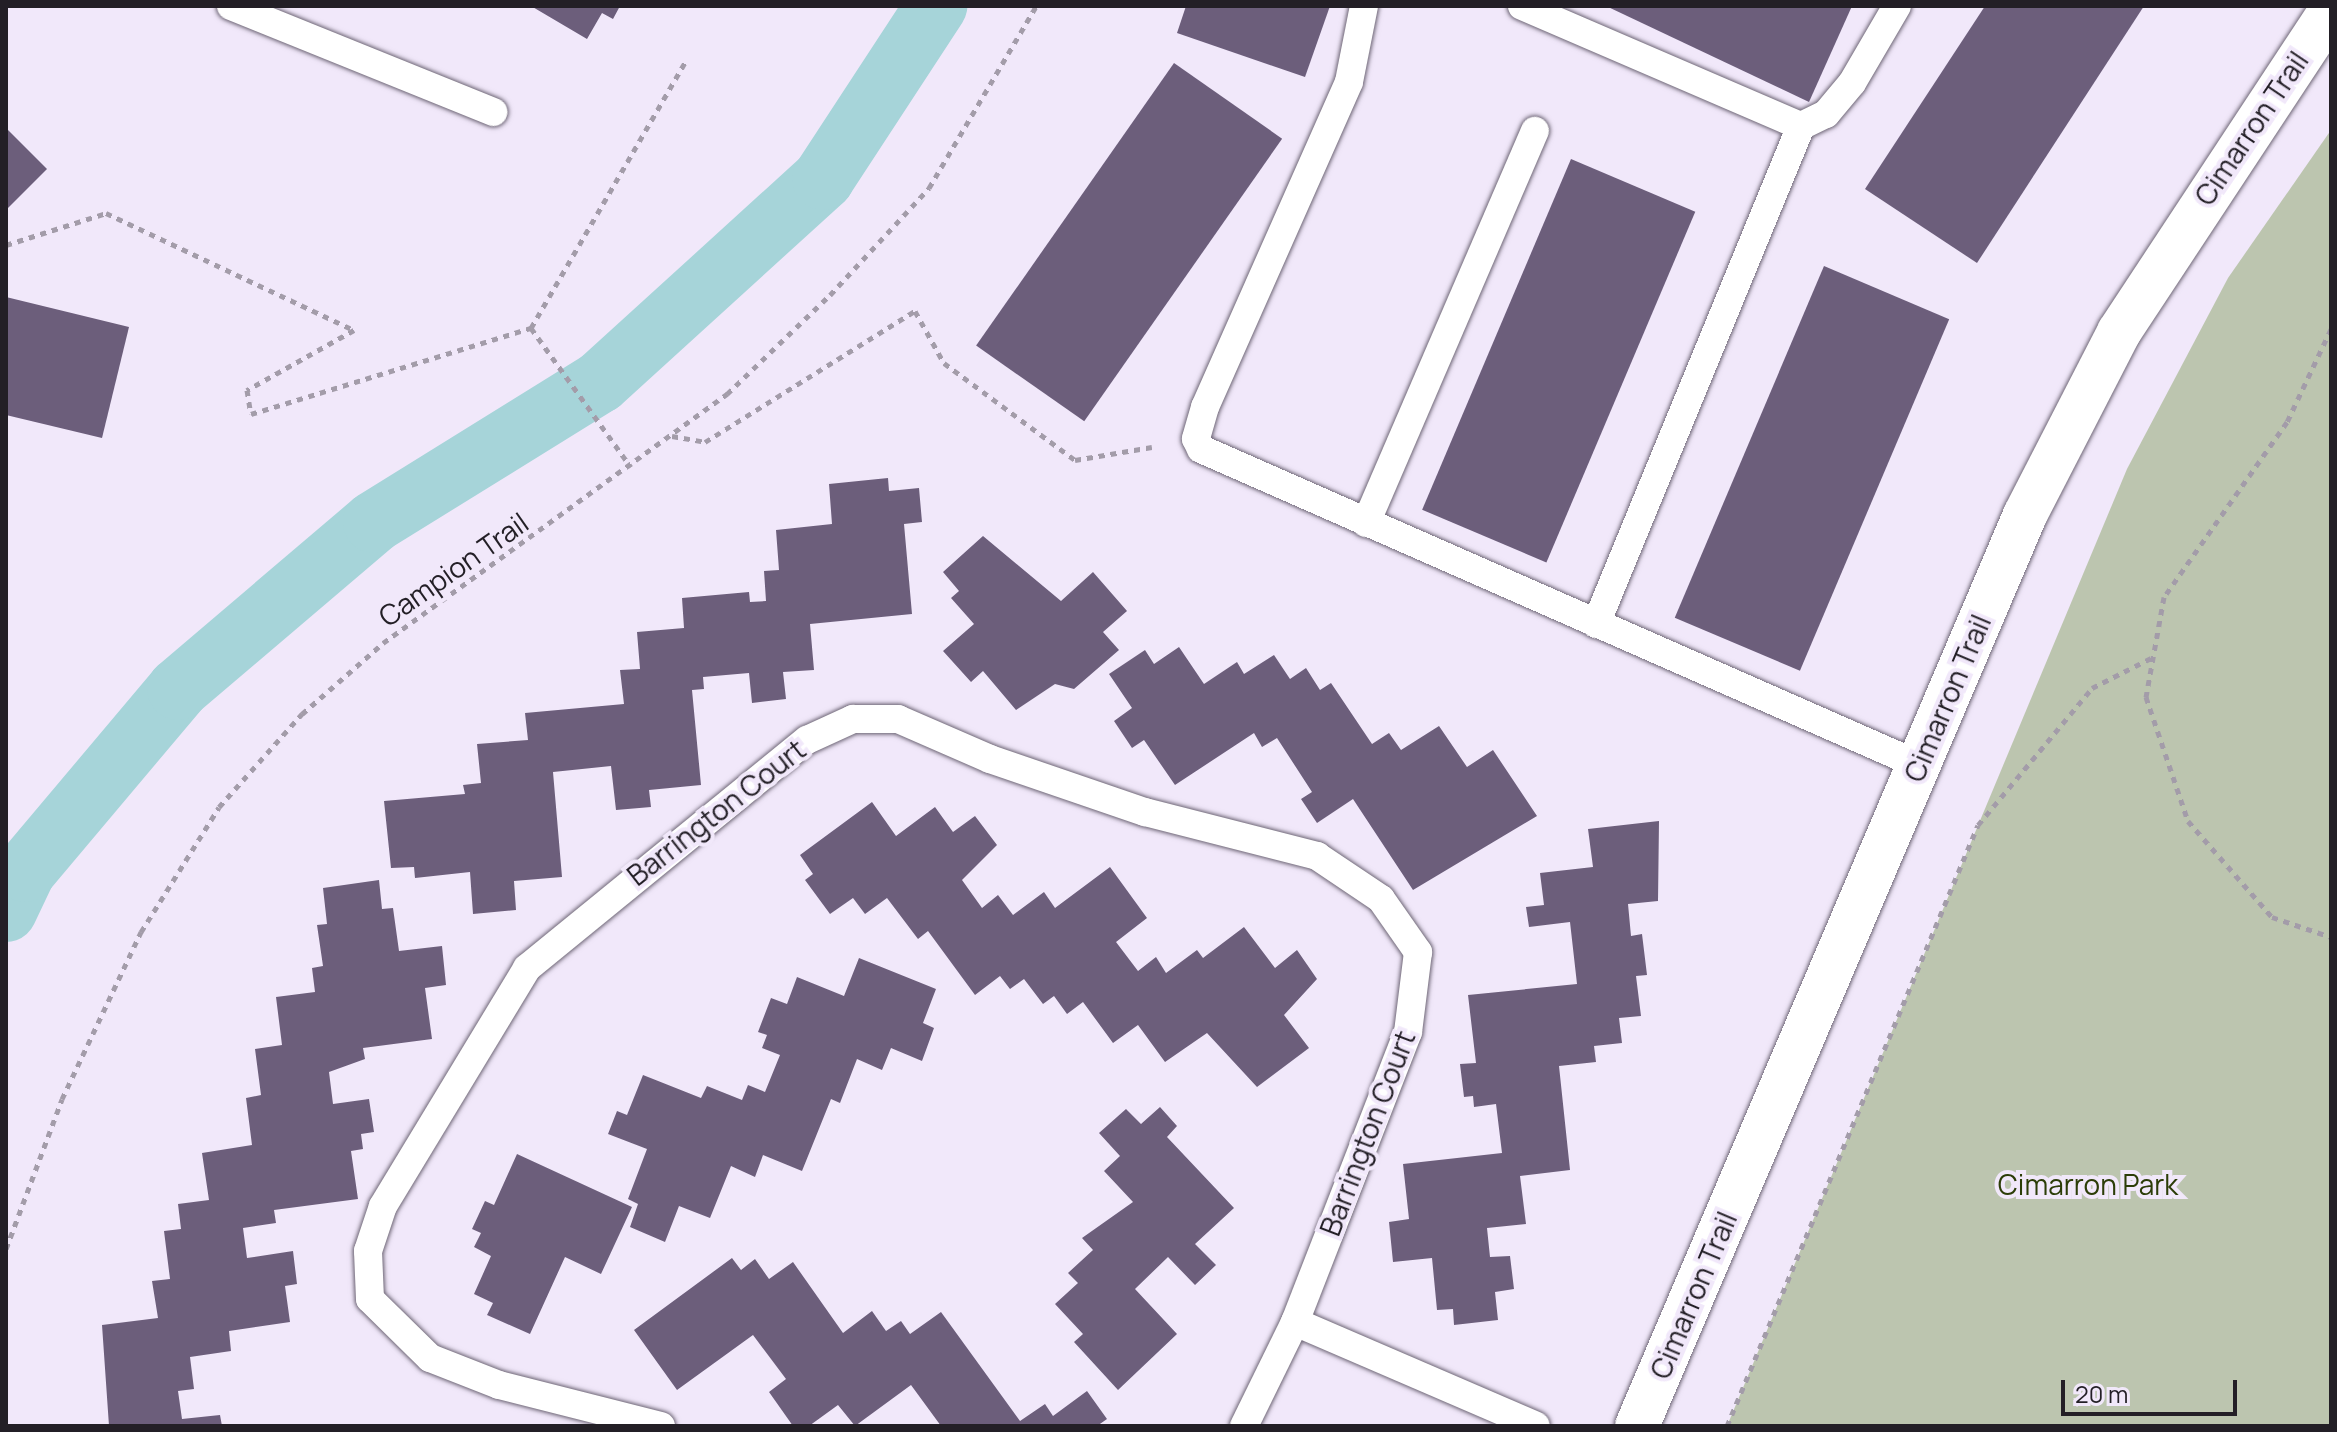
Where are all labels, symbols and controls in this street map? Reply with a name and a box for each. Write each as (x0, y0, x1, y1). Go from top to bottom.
street label: Cimarron Trail (2187, 45, 2315, 211)
street label: Campion Trail (372, 505, 534, 633)
street label: Cimarron Trail (1897, 609, 1997, 787)
street label: Barrington Court (620, 732, 812, 892)
street label: Barrington Court (1312, 1026, 1422, 1240)
park label: Cimarron Park (1998, 1167, 2178, 1201)
street label: Cimarron Trail (1643, 1206, 1743, 1384)
scale bar (2065, 1364, 2241, 1414)
text: 20 m (2075, 1377, 2128, 1410)

